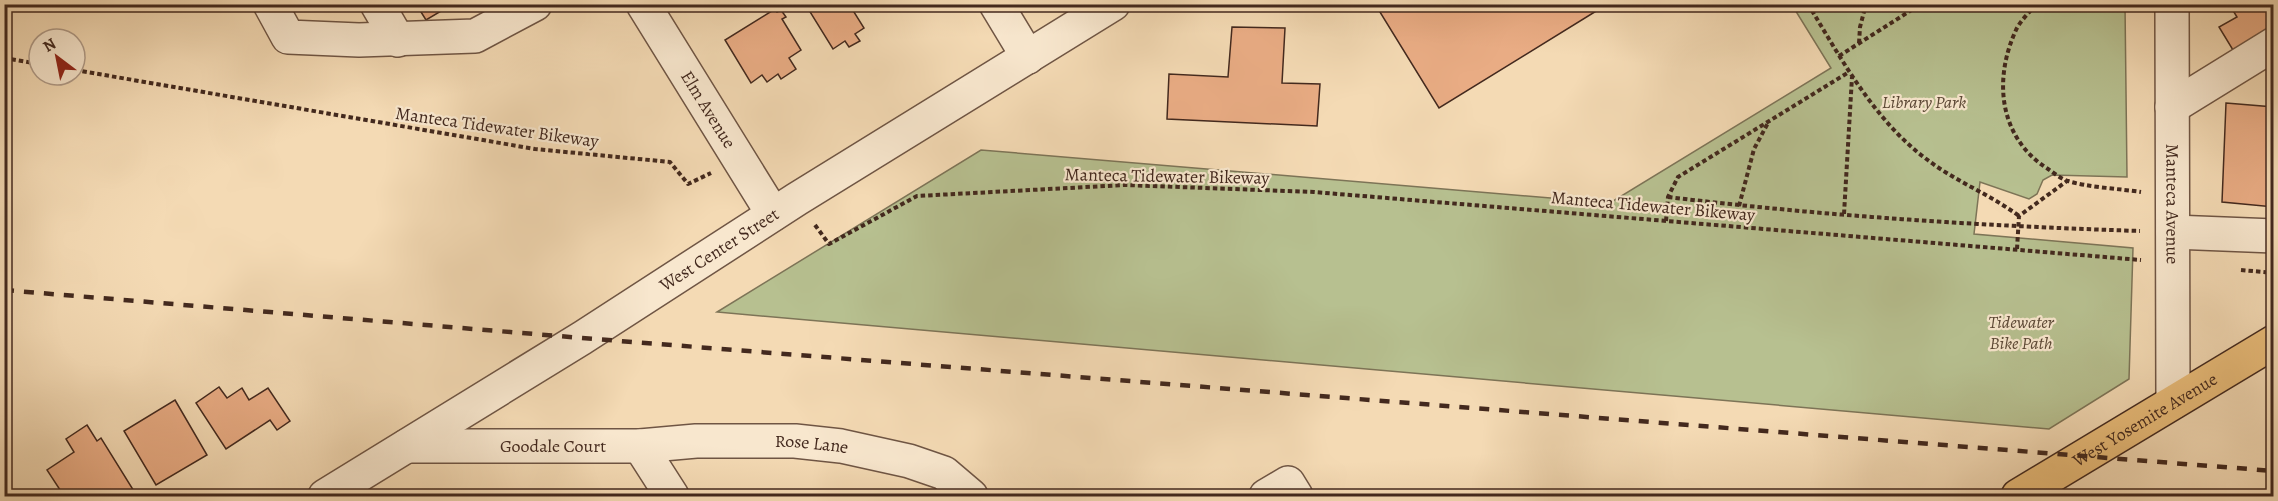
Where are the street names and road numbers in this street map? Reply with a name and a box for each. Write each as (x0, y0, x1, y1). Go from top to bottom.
street label: Elm Avenue (675, 66, 741, 153)
street label: Manteca Tidewater Bikeway (394, 101, 601, 153)
street label: Manteca Avenue (2160, 144, 2185, 264)
street label: Manteca Tidewater Bikeway (1064, 162, 1271, 190)
street label: Manteca Tidewater Bikeway (1550, 185, 1757, 227)
street label: West Center Street (654, 202, 784, 297)
street label: West Yosemite Avenue (2067, 367, 2222, 473)
street label: Rose Lane (775, 429, 851, 459)
street label: Goodale Court (500, 434, 606, 458)

